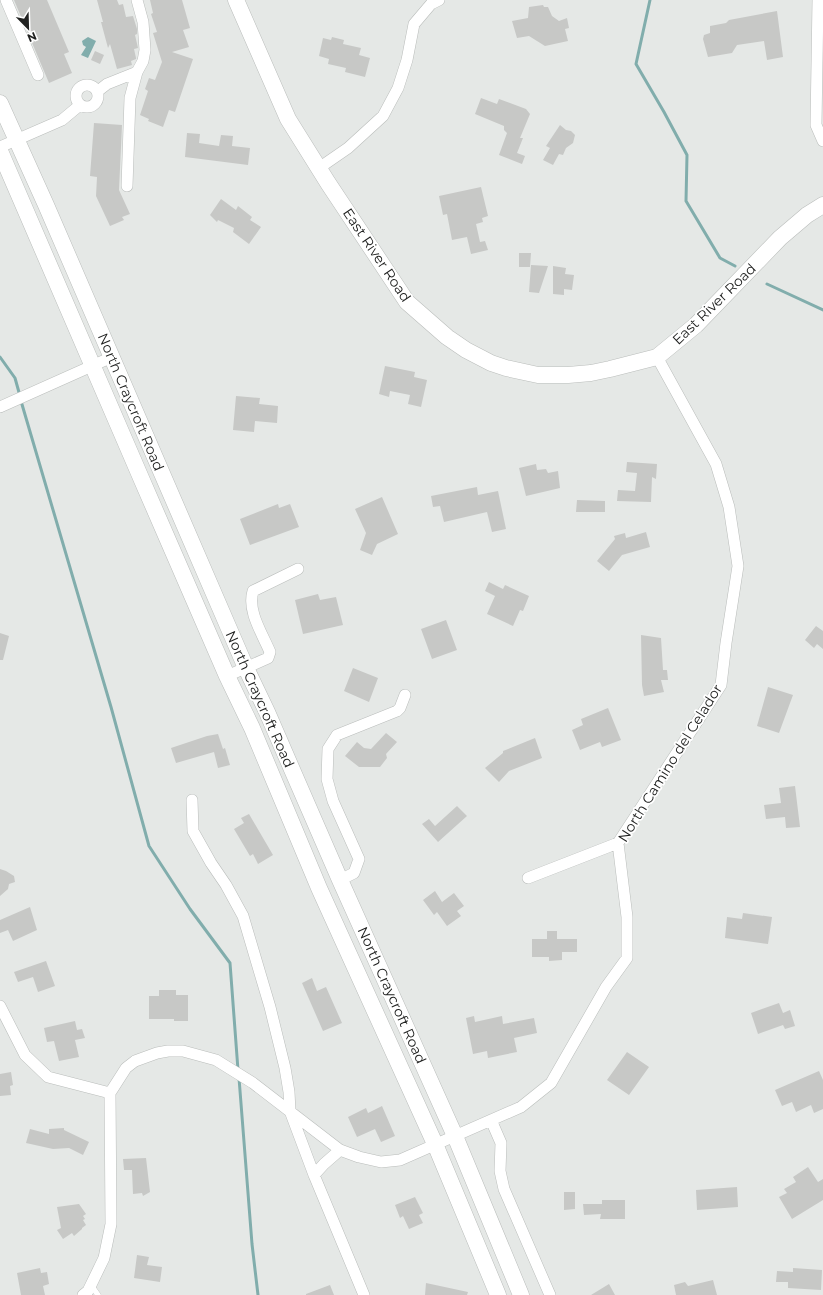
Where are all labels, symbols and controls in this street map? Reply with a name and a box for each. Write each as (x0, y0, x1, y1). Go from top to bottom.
north arrow (8, 8, 48, 48)
text: N (25, 29, 39, 45)
street label: East River Road (339, 205, 415, 305)
street label: East River Road (668, 260, 760, 348)
street label: North Craycroft Road (94, 330, 168, 474)
street label: North Craycroft Road (222, 628, 298, 770)
street label: North Camino del Celador (614, 680, 726, 845)
street label: North Craycroft Road (354, 924, 430, 1066)

